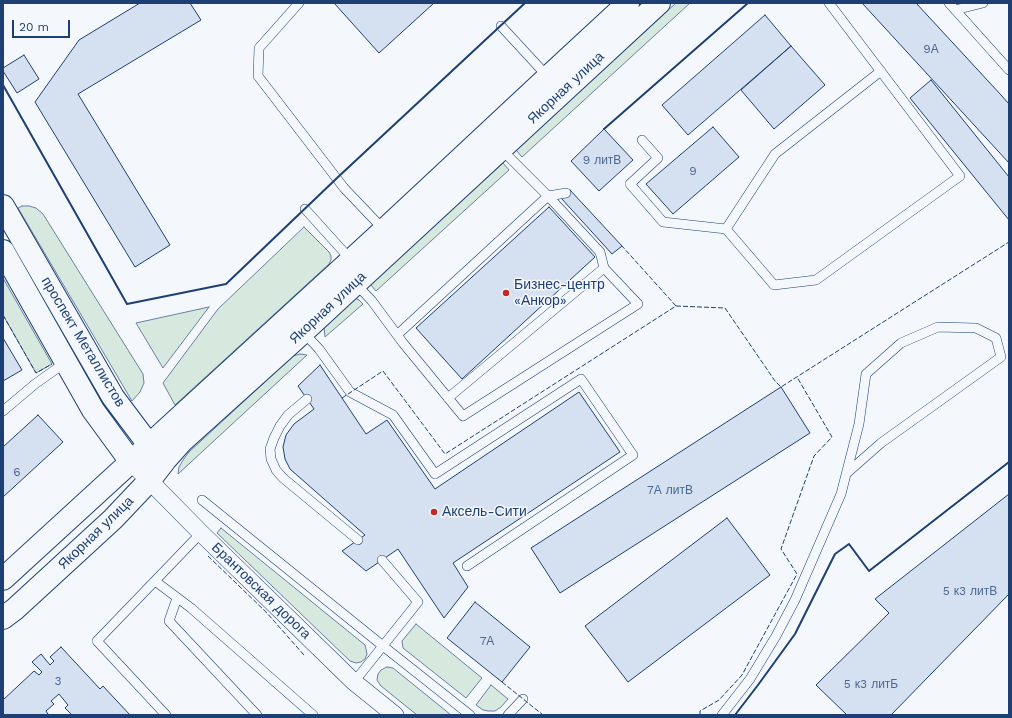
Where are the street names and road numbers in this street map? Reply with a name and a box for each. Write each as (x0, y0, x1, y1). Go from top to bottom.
street label: Якорная улица (524, 48, 608, 128)
street label: Якорная улица (286, 268, 370, 348)
street label: проспект Металлистов (37, 274, 129, 410)
street label: Якорная улица (55, 493, 137, 573)
street label: Брантовская дорога (208, 539, 314, 643)

